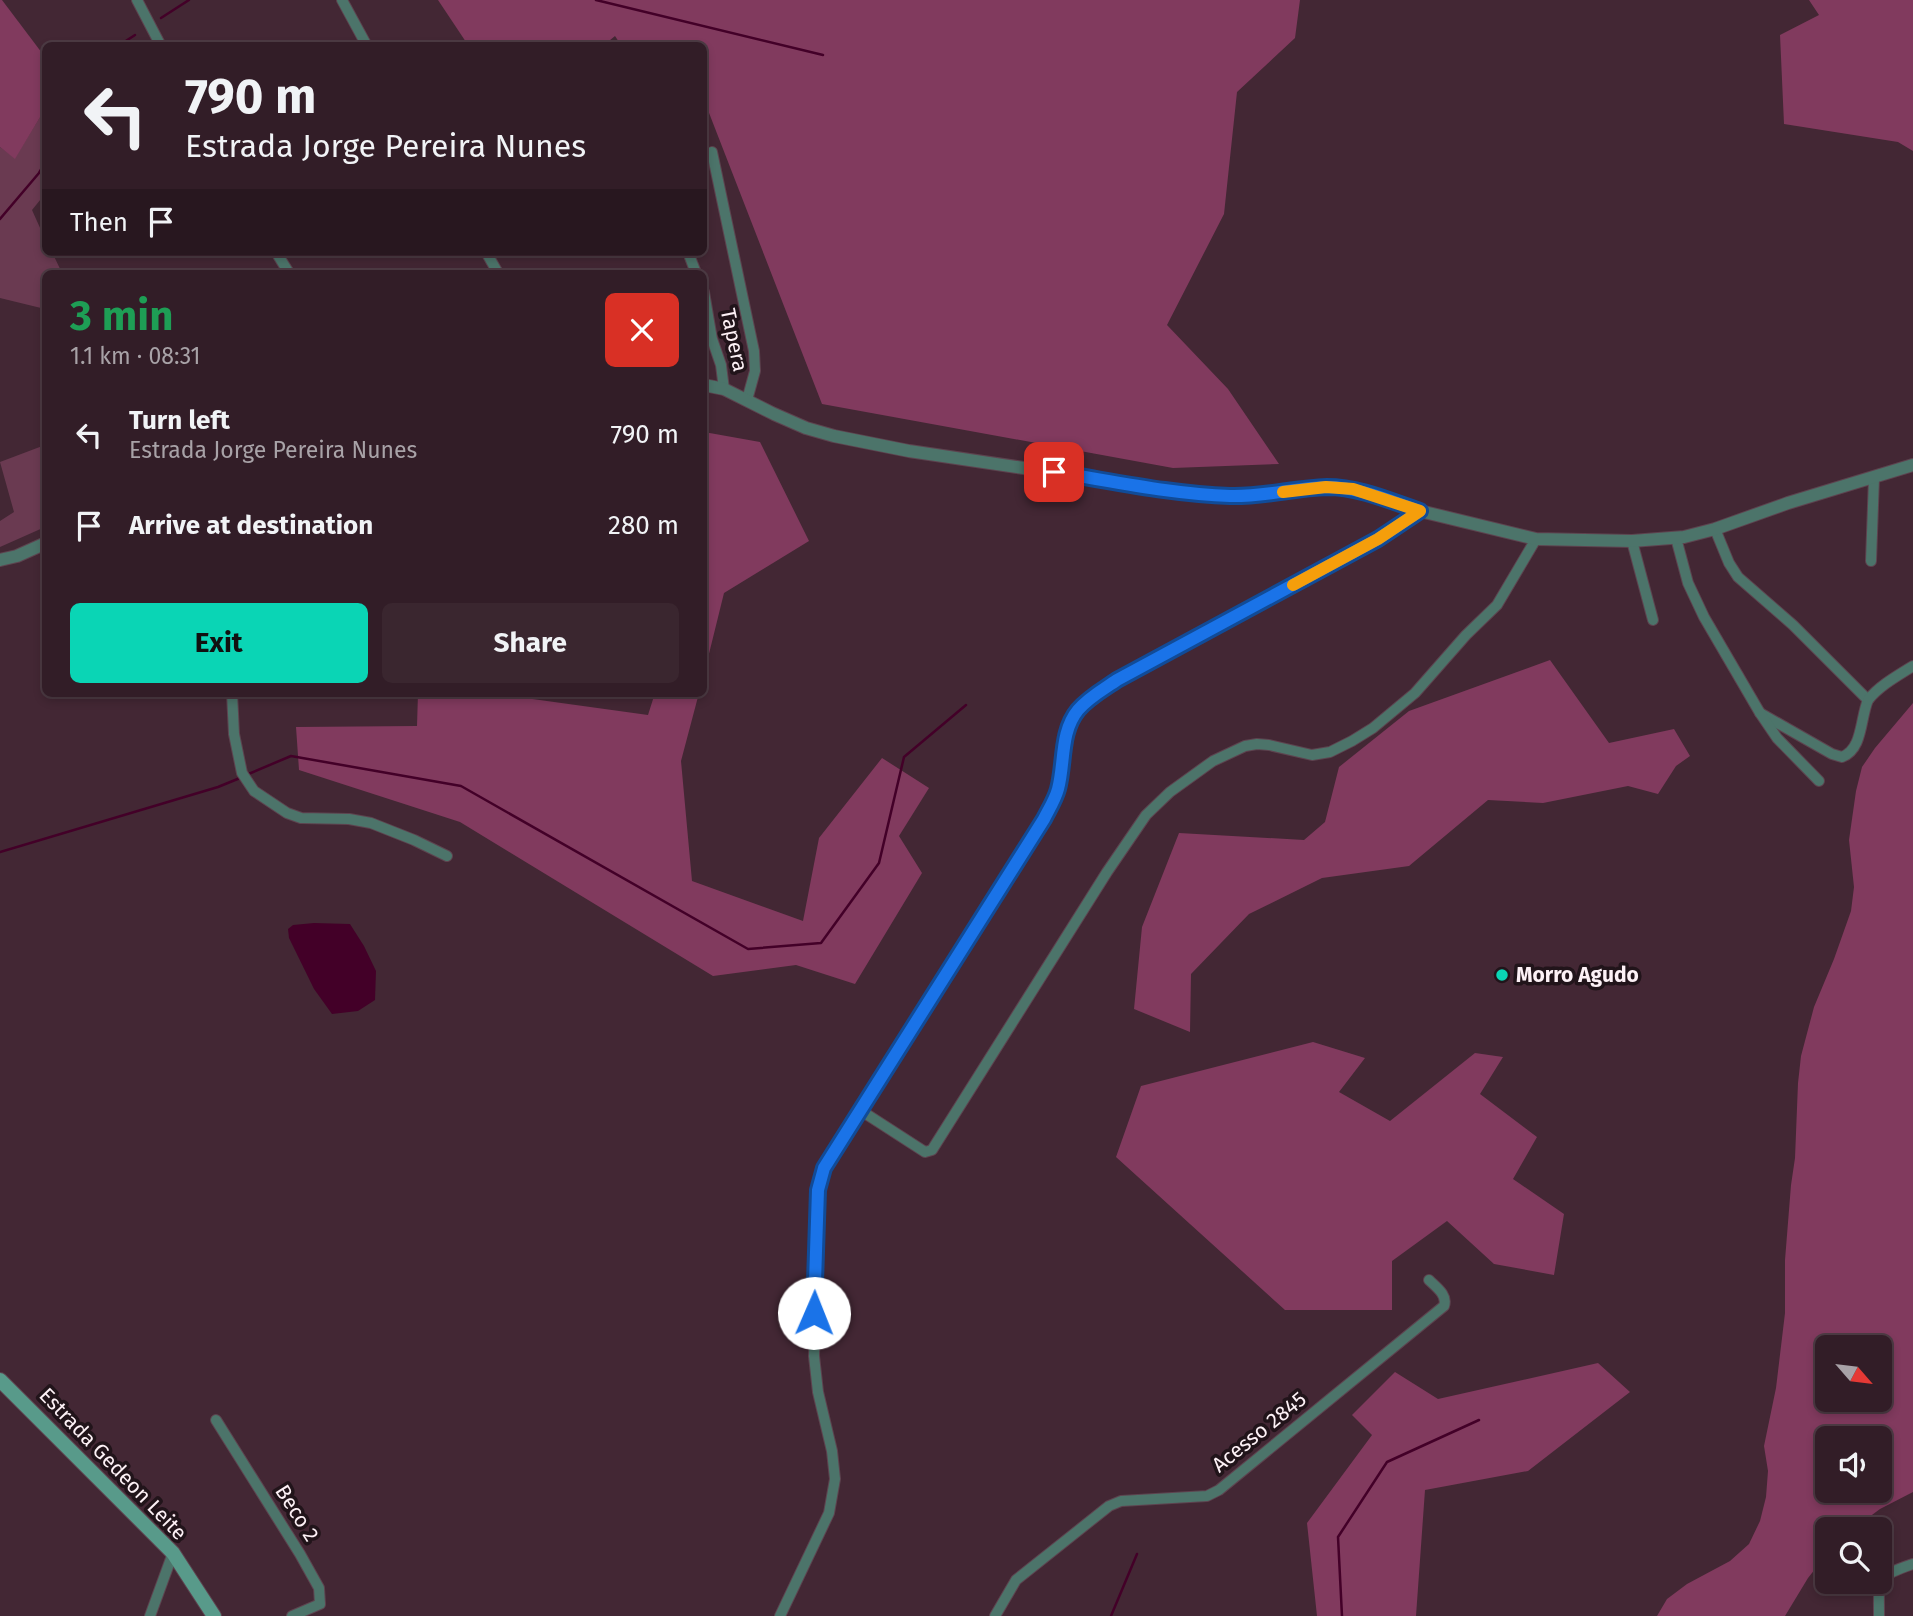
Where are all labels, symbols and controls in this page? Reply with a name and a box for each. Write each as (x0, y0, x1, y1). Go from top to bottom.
text: 790 m (185, 67, 316, 126)
icon: left (70, 70, 161, 161)
text: Estrada Jorge Pereira Nunes (185, 127, 586, 165)
icon: arrive (142, 203, 180, 241)
text: Then (70, 207, 128, 238)
text: 3 min (70, 291, 173, 341)
button: close (605, 293, 679, 367)
street label: Tapera (715, 306, 753, 374)
text: 1.1 km · 08:31 (70, 342, 201, 370)
text: Turn left (129, 405, 230, 436)
icon: left (70, 416, 108, 454)
text: 790 m (611, 419, 679, 450)
text: Estrada Jorge Pereira Nunes (129, 436, 417, 464)
pin (1024, 442, 1084, 502)
icon: arrive (1035, 453, 1073, 491)
icon: arrive (70, 507, 108, 545)
text: Arrive at destination (129, 510, 373, 541)
text: 280 m (608, 510, 679, 541)
button: Exit (70, 603, 368, 683)
button: Share (382, 603, 679, 683)
place label: Morro Agudo (1516, 962, 1639, 988)
marker: Morro Agudo (1494, 967, 1510, 983)
position arrow (777, 1276, 851, 1350)
north arrow (1815, 1335, 1892, 1412)
map controls (1815, 1335, 1892, 1594)
street label: Estrada Gedeon Leite (34, 1382, 192, 1546)
street label: Acesso 2845 (1207, 1386, 1311, 1478)
button: sound (1815, 1426, 1892, 1503)
street label: Beco 2 (270, 1480, 324, 1546)
button: search (1815, 1517, 1892, 1594)

